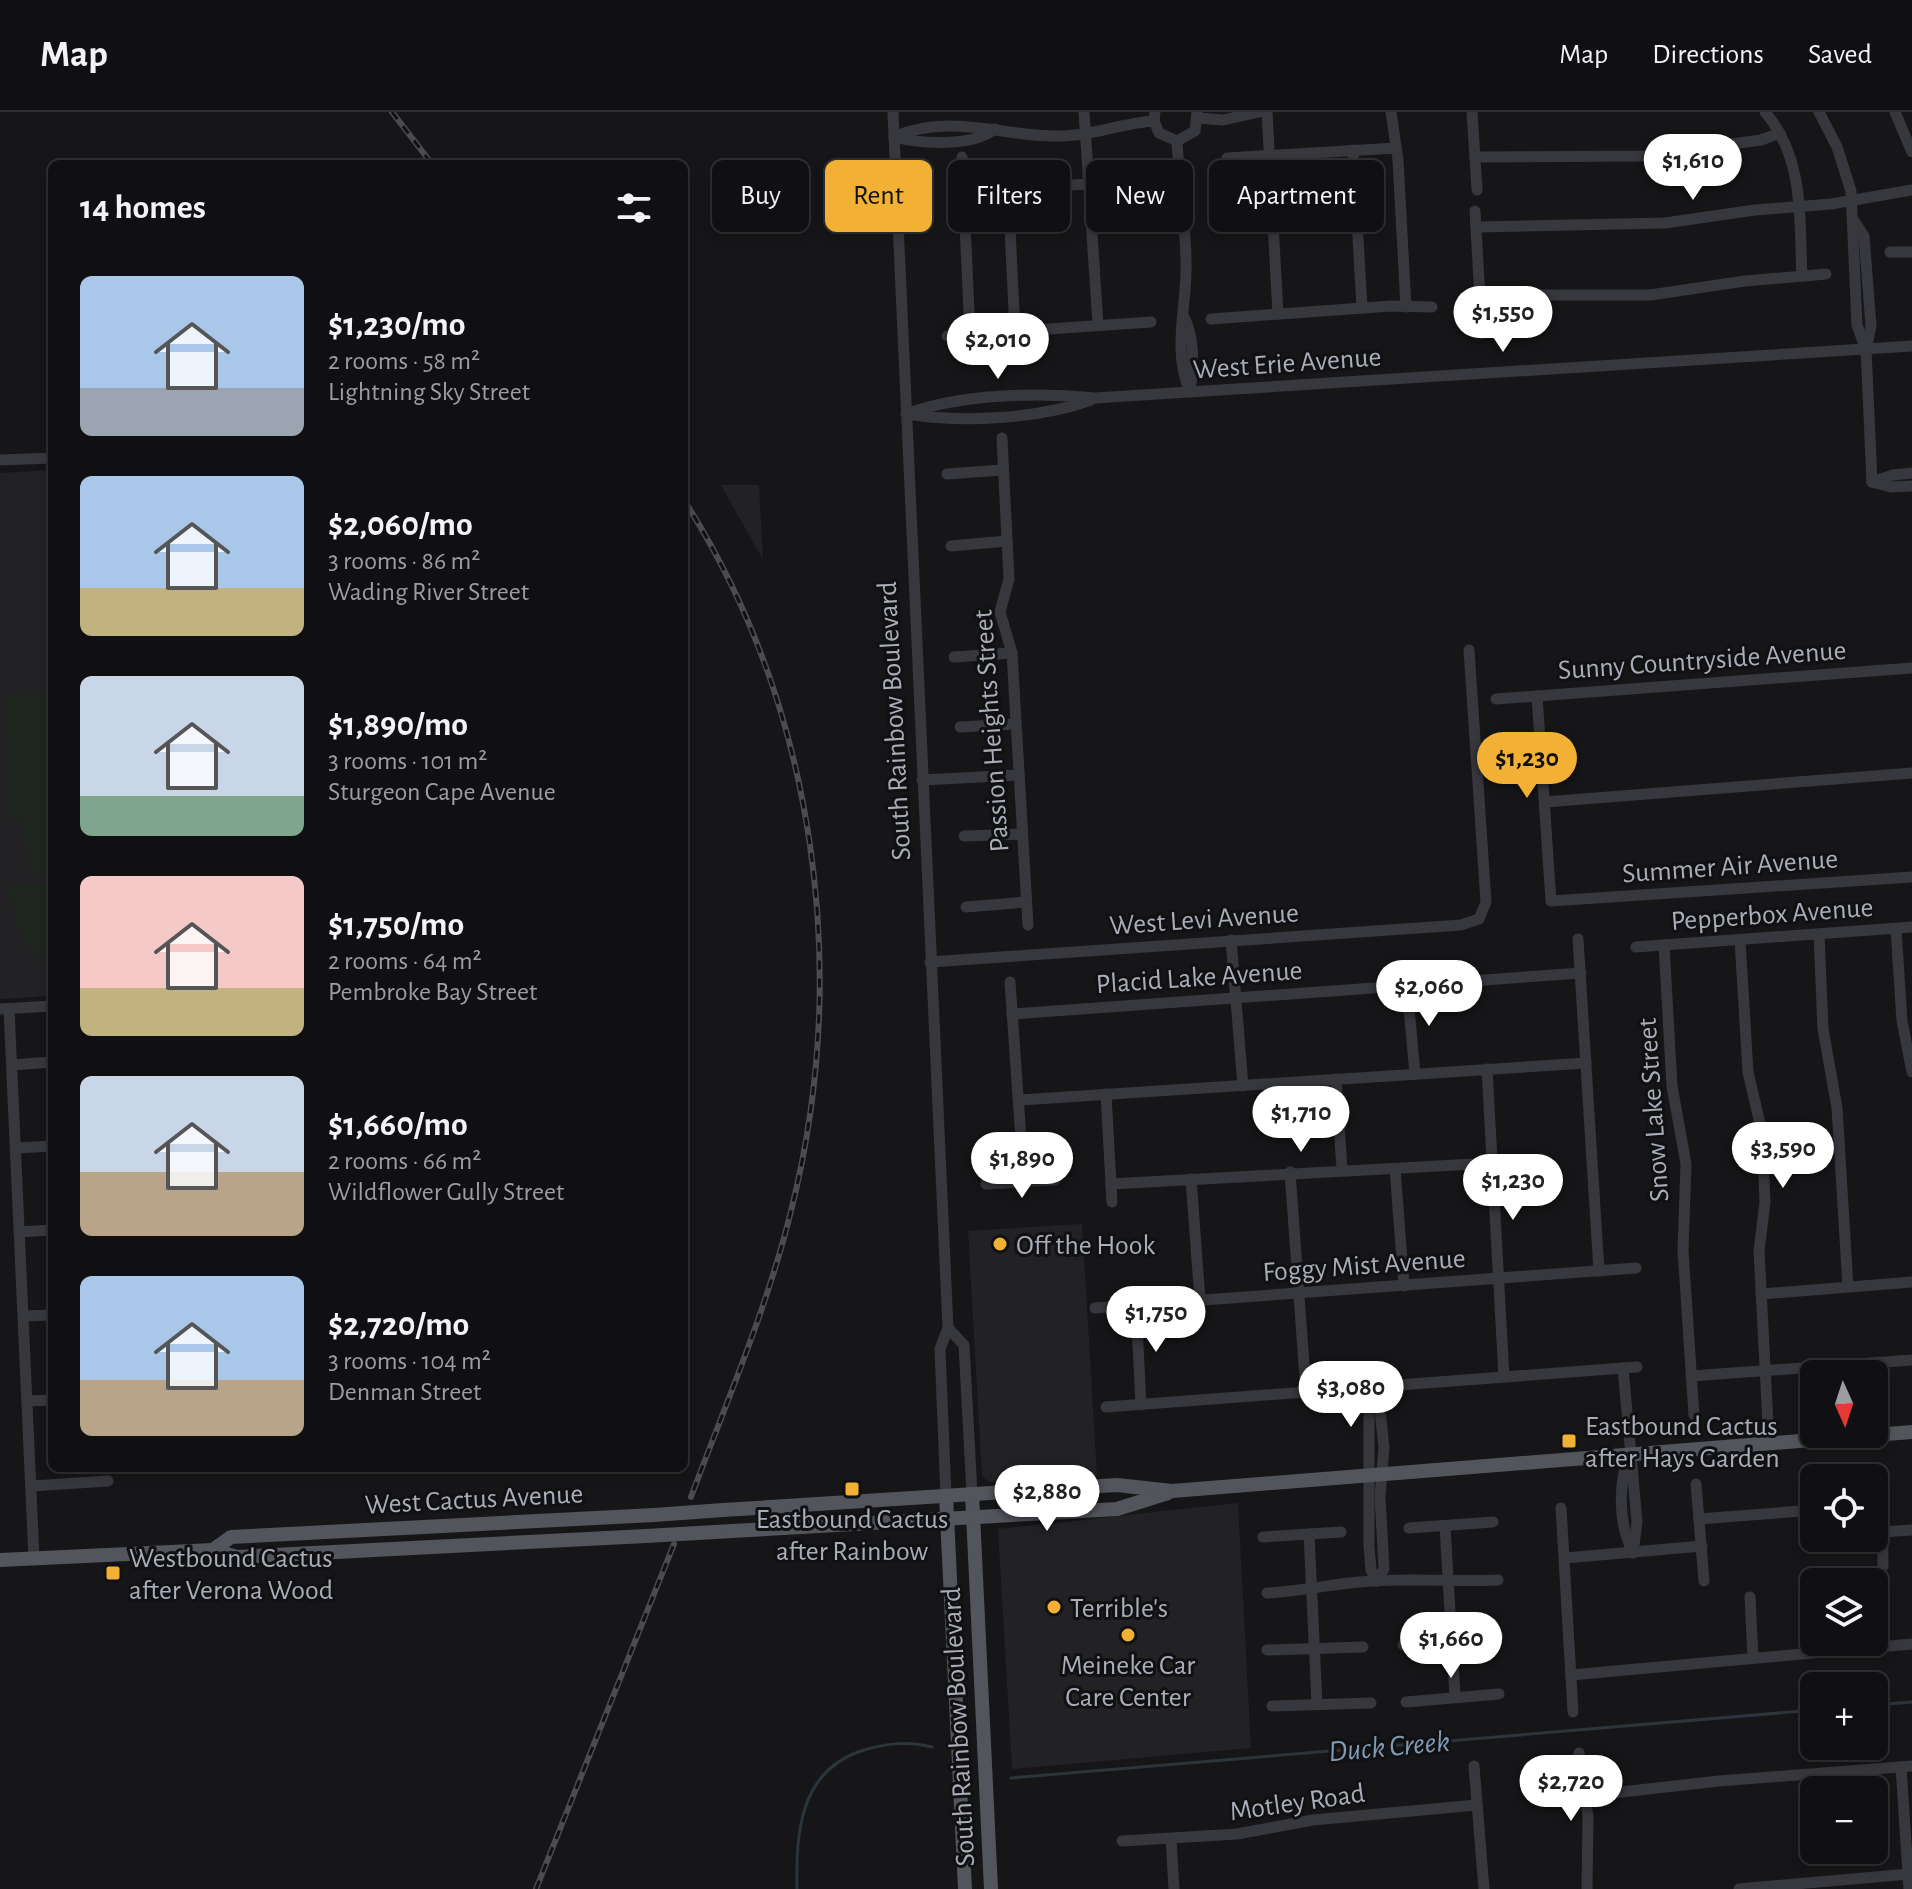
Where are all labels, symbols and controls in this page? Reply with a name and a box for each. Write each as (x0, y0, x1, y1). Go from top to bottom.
text: Map (40, 36, 108, 74)
text: Map (1559, 41, 1608, 69)
text: Directions (1652, 41, 1764, 69)
text: Saved (1808, 41, 1872, 69)
pin: $1,610 (1628, 134, 1758, 202)
text: $1,610 (1662, 147, 1724, 173)
chip: Buy (712, 160, 809, 232)
chip: Rent (825, 160, 932, 232)
chip: Filters (948, 160, 1070, 232)
chip: New (1086, 160, 1193, 232)
chip: Apartment (1209, 160, 1384, 232)
icon: filters (612, 186, 656, 230)
text: 14 homes (80, 191, 206, 225)
pin: $1,550 (1438, 286, 1568, 354)
text: $1,550 (1471, 299, 1535, 325)
icon: home (144, 308, 240, 404)
text: $1,230/mo (328, 308, 466, 342)
pin: $2,010 (933, 313, 1063, 381)
text: $2,010 (965, 326, 1031, 352)
street label: West Erie Avenue (1192, 343, 1382, 385)
text: 2 rooms · 58 m² (328, 348, 480, 374)
text: Lightning Sky Street (328, 379, 530, 405)
icon: home (144, 508, 240, 604)
text: $2,060/mo (328, 508, 473, 542)
text: 3 rooms · 86 m² (328, 548, 480, 574)
text: Wading River Street (328, 579, 529, 605)
street label: South Rainbow Boulevard (874, 581, 916, 861)
street label: Passion Heights Street (970, 609, 1014, 853)
street label: Sunny Countryside Avenue (1557, 637, 1847, 685)
icon: home (144, 708, 240, 804)
text: $1,890/mo (328, 708, 468, 742)
pin: $1,230 (1462, 732, 1592, 800)
text: $1,230 (1495, 745, 1559, 771)
text: 3 rooms · 101 m² (328, 748, 487, 774)
text: Sturgeon Cape Avenue (328, 779, 556, 805)
street label: Summer Air Avenue (1621, 845, 1839, 889)
street label: Pepperbox Avenue (1670, 894, 1874, 936)
street label: West Levi Avenue (1109, 899, 1300, 941)
icon: home (144, 908, 240, 1004)
text: $1,750/mo (328, 908, 464, 942)
text: 2 rooms · 64 m² (328, 948, 482, 974)
street label: Placid Lake Avenue (1095, 957, 1303, 999)
pin: $2,060 (1364, 960, 1494, 1028)
text: $2,060 (1394, 973, 1464, 999)
text: Pembroke Bay Street (328, 979, 537, 1005)
street label: Snow Lake Street (1634, 1017, 1674, 1203)
pin: $1,710 (1236, 1086, 1366, 1154)
text: $1,710 (1270, 1099, 1332, 1125)
icon: home (144, 1108, 240, 1204)
text: $1,660/mo (328, 1108, 468, 1142)
pin: $3,590 (1718, 1122, 1848, 1190)
pin: $1,890 (957, 1132, 1087, 1200)
text: $3,590 (1750, 1135, 1816, 1161)
text: $1,890 (989, 1145, 1055, 1171)
text: 2 rooms · 66 m² (328, 1148, 481, 1174)
pin: $1,230 (1448, 1154, 1578, 1222)
text: $1,230 (1481, 1167, 1545, 1193)
text: Wildflower Gully Street (328, 1179, 564, 1205)
place label: Off the Hook (1016, 1232, 1155, 1260)
marker: Off the Hook (991, 1235, 1009, 1253)
street label: Foggy Mist Avenue (1262, 1245, 1466, 1287)
pin: $1,750 (1091, 1286, 1221, 1354)
text: $1,750 (1124, 1299, 1188, 1325)
icon: home (144, 1308, 240, 1404)
text: $2,720/mo (328, 1308, 469, 1342)
text: 3 rooms · 104 m² (328, 1348, 491, 1374)
north arrow (1800, 1360, 1888, 1448)
map controls (1800, 1360, 1888, 1864)
pin: $3,080 (1286, 1361, 1416, 1429)
text: $3,080 (1317, 1374, 1385, 1400)
text: Denman Street (328, 1379, 481, 1405)
place label: Eastbound Cactus after Hays Garden (1585, 1413, 1780, 1473)
marker: Eastbound Cactus after Hays Garden (1560, 1432, 1578, 1450)
button: locate (1800, 1464, 1888, 1552)
pin: $2,880 (982, 1465, 1112, 1533)
text: $2,880 (1012, 1478, 1082, 1504)
street label: West Cactus Avenue (364, 1480, 584, 1520)
marker: Eastbound Cactus after Rainbow (843, 1480, 861, 1498)
place label: Eastbound Cactus after Rainbow (756, 1506, 948, 1566)
place label: Westbound Cactus after Verona Wood (129, 1545, 333, 1605)
marker: Westbound Cactus after Verona Wood (104, 1564, 122, 1582)
button: layers (1800, 1568, 1888, 1656)
street label: South Rainbow Boulevard (938, 1587, 980, 1867)
place label: Terrible's (1070, 1595, 1168, 1623)
marker: Terrible's (1045, 1598, 1063, 1616)
pin: $1,660 (1386, 1612, 1516, 1680)
text: $1,660 (1418, 1625, 1484, 1651)
marker: Meineke Car Care Center (1119, 1626, 1137, 1644)
place label: Meineke Car Care Center (1061, 1652, 1195, 1712)
button: + (1800, 1672, 1888, 1760)
water label: Duck Creek (1327, 1727, 1451, 1767)
pin: $2,720 (1506, 1755, 1636, 1823)
text: $2,720 (1538, 1768, 1604, 1794)
button: − (1800, 1776, 1888, 1864)
street label: Motley Road (1228, 1780, 1367, 1826)

